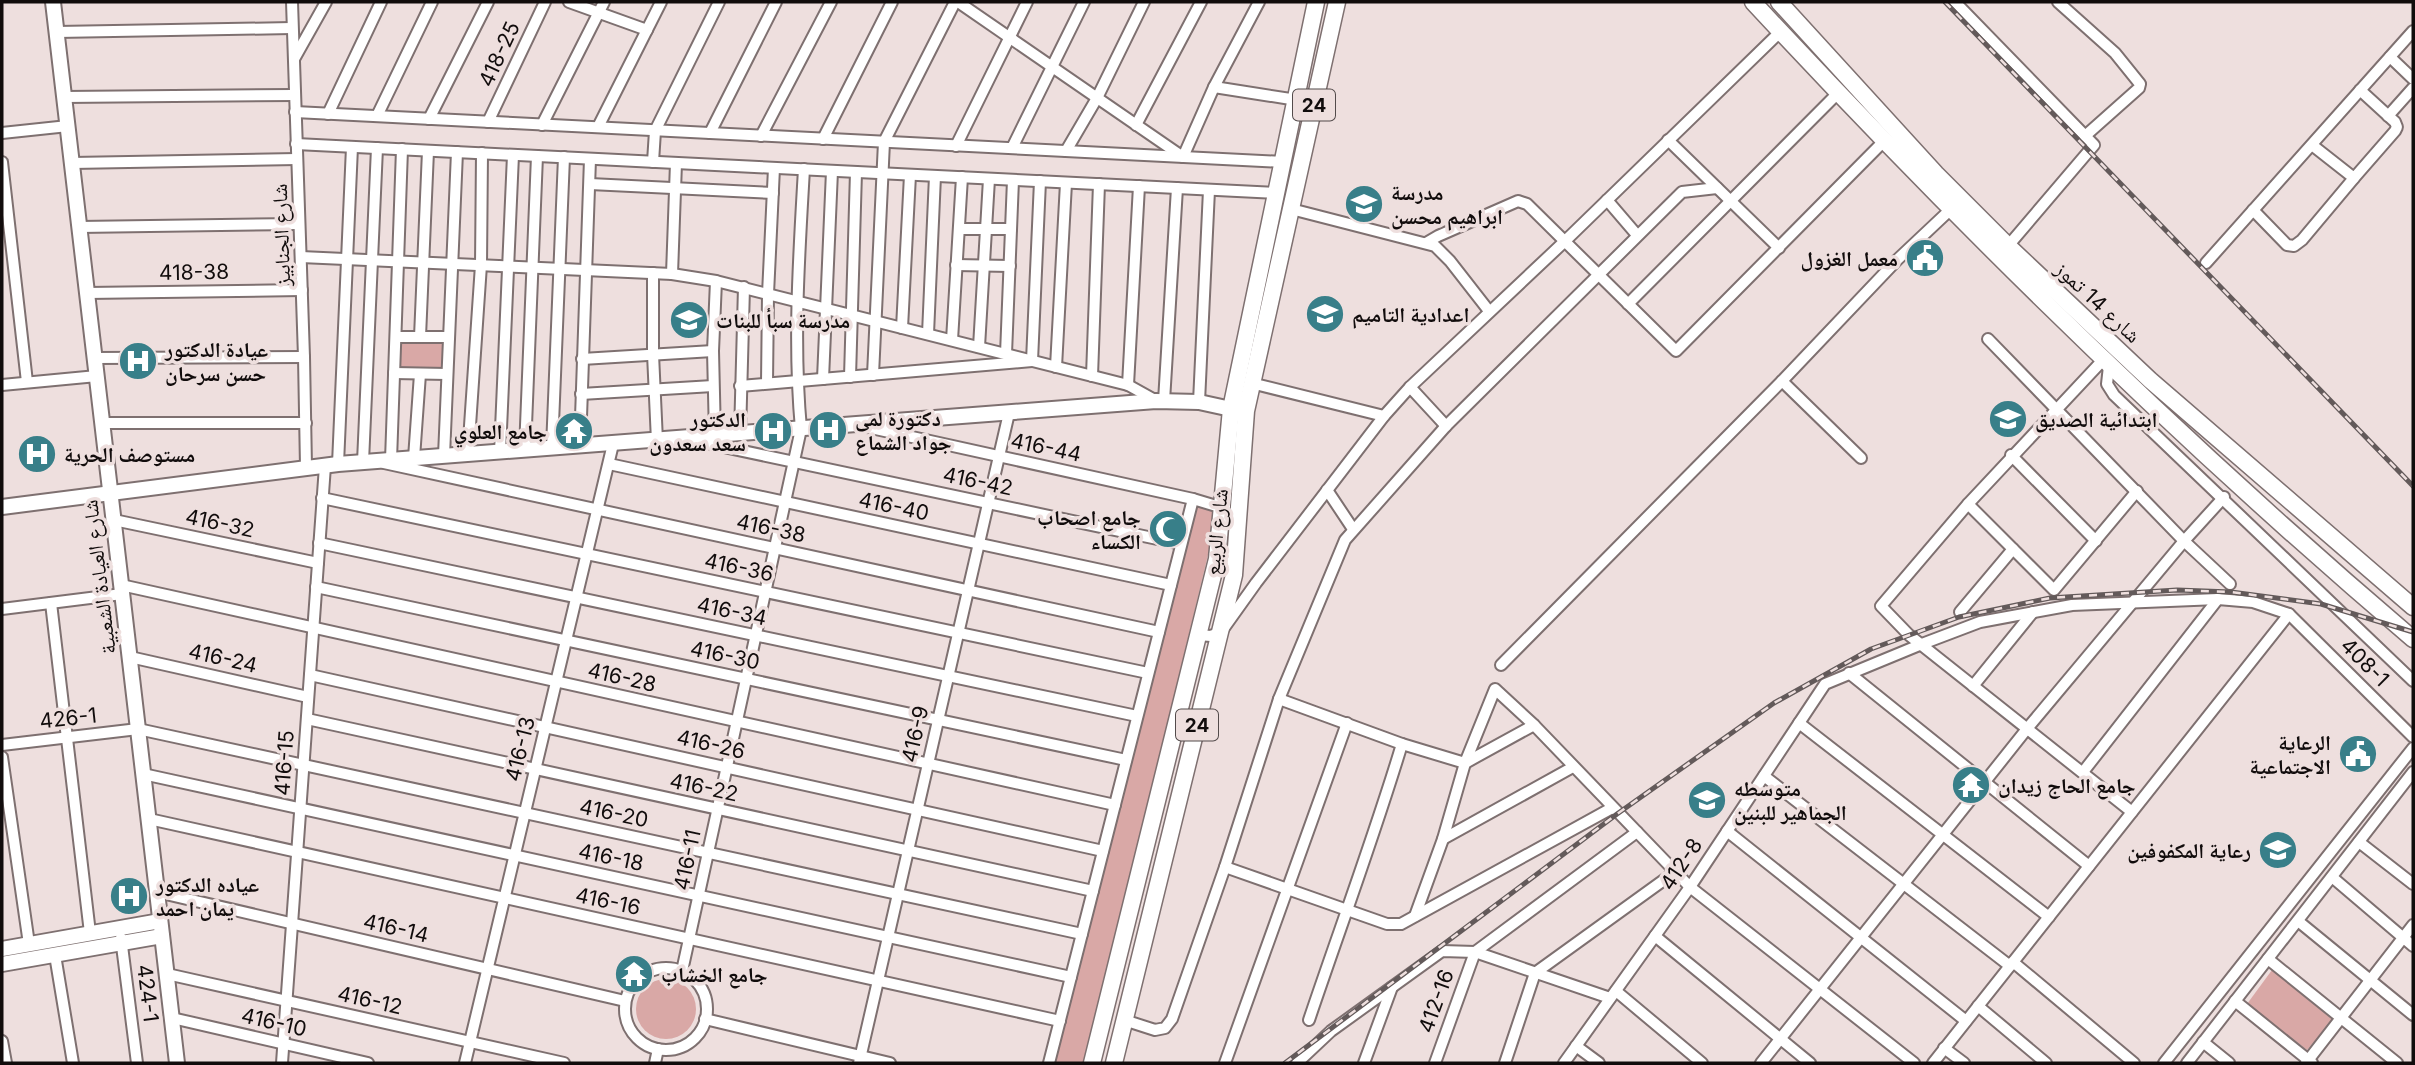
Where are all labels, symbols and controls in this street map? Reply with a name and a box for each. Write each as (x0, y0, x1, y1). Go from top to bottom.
street label: 418-25 (473, 17, 525, 91)
road number: 24 (1293, 90, 1335, 120)
place label: مدرسة ابراهيم محسن (1391, 180, 1503, 231)
street label: شارع الجنابيز (267, 183, 296, 288)
school or university icon: مدرسة ابراهيم محسن (1343, 183, 1385, 225)
public building icon: معمل الغزول (1904, 237, 1946, 279)
place label: معمل الغزول (1801, 246, 1898, 272)
street label: شارع 14 تموز (2049, 255, 2146, 349)
street label: 418-38 (159, 259, 229, 285)
school or university icon: اعدادية التاميم (1304, 293, 1346, 335)
school or university icon: مدرسة سبأ للبنات (668, 299, 710, 341)
place label: اعدادية التاميم (1352, 302, 1469, 329)
place label: مدرسة سبأ للبنات (716, 307, 850, 333)
place label: عيادة الدكتور حسن سرحان (164, 337, 268, 387)
hospital icon: عيادة الدكتور حسن سرحان (117, 340, 159, 382)
school or university icon: ابتدائية الصديق (1987, 398, 2029, 440)
place label: دكتورة لمى جواد الشماع (855, 406, 952, 456)
place label: الدكتور سعد سعدون (649, 407, 746, 456)
place label: ابتدائية الصديق (2035, 407, 2158, 433)
hospital icon: دكتورة لمى جواد الشماع (807, 409, 849, 451)
temple icon: جامع العلوي (553, 410, 595, 452)
hospital icon: الدكتور سعد سعدون (752, 410, 794, 452)
place label: جامع العلوي (454, 419, 547, 448)
street label: 416-44 (1008, 427, 1084, 467)
hospital icon: مستوصف الحرية (16, 433, 58, 475)
place label: مستوصف الحرية (64, 442, 195, 467)
street label: 416-42 (941, 461, 1015, 501)
street label: 416-40 (857, 486, 931, 526)
street label: شارع الربيع (1199, 487, 1234, 577)
street label: شارع العيادة الشعبية (77, 498, 122, 656)
street label: 416-32 (183, 504, 257, 542)
place label: جامع اصحاب الکساء (1037, 505, 1141, 554)
street label: 416-38 (734, 508, 808, 548)
mosque icon: جامع اصحاب الکساء (1147, 508, 1189, 550)
street label: 416-36 (702, 547, 776, 587)
street label: 416-34 (695, 591, 769, 631)
street label: 408-1 (2336, 633, 2394, 691)
street label: 416-30 (688, 635, 762, 675)
street label: 416-24 (186, 638, 260, 678)
street label: 416-28 (585, 657, 659, 697)
street label: 426-1 (38, 703, 98, 733)
street label: 416-9 (896, 703, 934, 765)
road number: 24 (1176, 710, 1218, 740)
street label: 416-13 (500, 714, 540, 784)
street label: 416-26 (674, 724, 748, 764)
street label: 416-15 (269, 729, 299, 797)
place label: الرعاية الاجتماعية (2249, 730, 2331, 779)
public building icon: الرعاية الاجتماعية (2337, 733, 2379, 775)
temple icon: جامع الحاج زيدان (1950, 764, 1992, 806)
street label: 416-22 (668, 768, 740, 806)
place label: جامع الحاج زيدان (1998, 773, 2136, 800)
place label: متوسطه الجماهير للبنين (1734, 776, 1847, 826)
school or university icon: متوسطه الجماهير للبنين (1686, 779, 1728, 821)
street label: 416-20 (577, 794, 651, 832)
street label: 416-11 (668, 827, 706, 893)
school or university icon: رعاية المكفوفين (2257, 829, 2299, 871)
street label: 412-8 (1655, 833, 1707, 895)
street label: 416-18 (576, 838, 646, 876)
place label: رعاية المكفوفين (2127, 838, 2251, 864)
place label: عياده الدكتور يمان احمد (155, 872, 259, 921)
hospital icon: عياده الدكتور يمان احمد (108, 875, 150, 917)
street label: 416-16 (573, 882, 643, 920)
street label: 416-14 (361, 908, 431, 948)
temple icon: جامع الخشاب (613, 953, 655, 995)
place label: جامع الخشاب (661, 962, 768, 989)
street label: 424-1 (132, 963, 164, 1023)
street label: 412-16 (1413, 966, 1459, 1036)
street label: 416-12 (335, 980, 405, 1020)
street label: 416-10 (239, 1002, 309, 1042)

